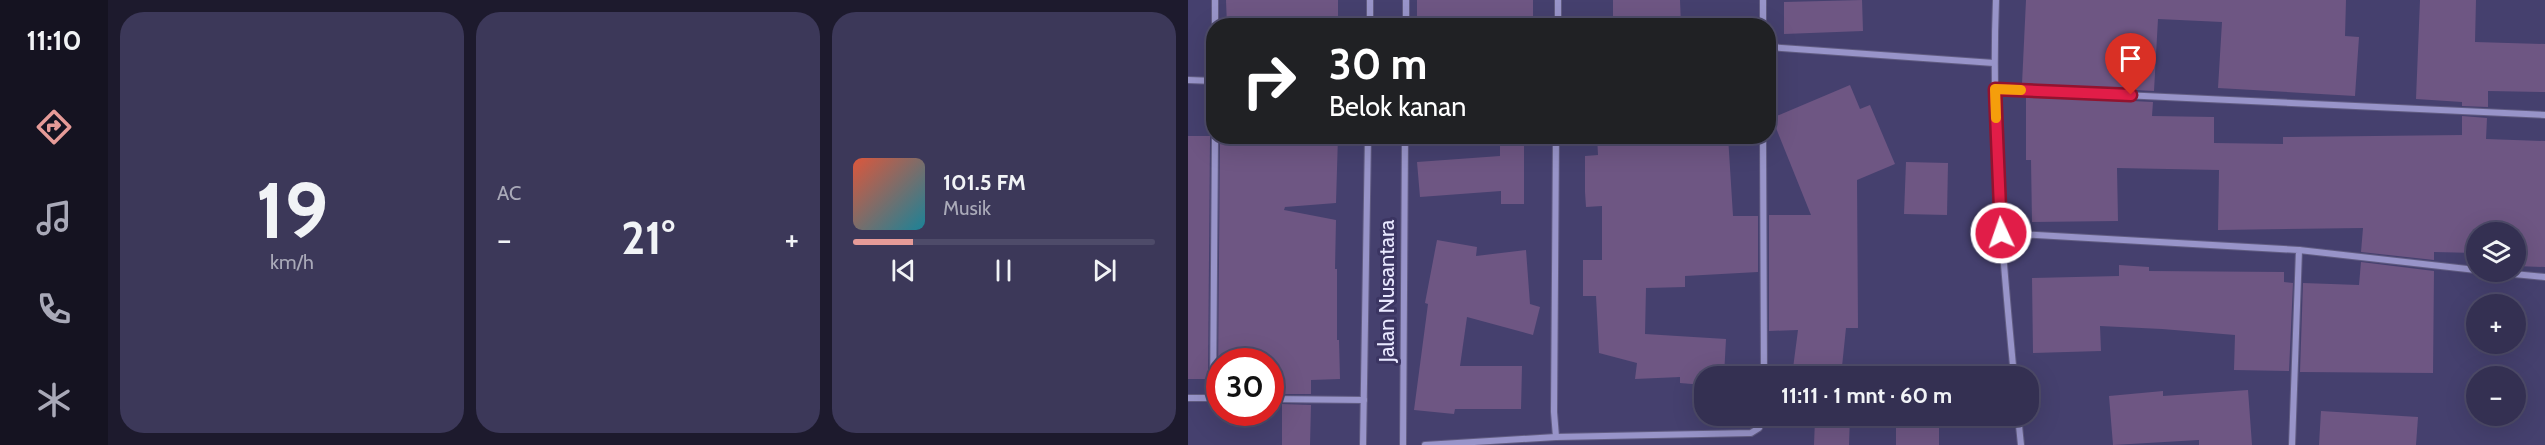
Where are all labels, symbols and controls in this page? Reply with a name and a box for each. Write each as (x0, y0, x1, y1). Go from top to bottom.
text: 11:10 (27, 24, 81, 57)
pin (2105, 33, 2156, 95)
text: 30 m (1329, 38, 1427, 90)
icon: right (1230, 42, 1308, 120)
icon: arrive (2114, 42, 2147, 75)
text: Belok kanan (1329, 90, 1466, 123)
icon: directions (33, 106, 75, 148)
text: 19 (256, 163, 328, 258)
text: 101.5 FM (943, 169, 1026, 196)
text: AC (497, 181, 521, 205)
text: Musik (943, 196, 991, 220)
icon: music (33, 197, 75, 239)
position arrow (1969, 201, 2033, 265)
text: 21° (621, 211, 675, 265)
text: − (497, 219, 512, 259)
text: + (784, 219, 799, 259)
street label: Jalan Nusantara (1373, 219, 1400, 363)
map controls (2466, 222, 2526, 426)
button: layers (2466, 222, 2526, 282)
text: km/h (270, 250, 314, 274)
icon: previous (887, 254, 920, 287)
icon: pause (987, 254, 1020, 287)
icon: next (1088, 254, 1121, 287)
icon: phone (33, 288, 75, 330)
button: + (2466, 294, 2526, 354)
speed limit sign: 30 (1206, 348, 1284, 426)
button: − (2466, 366, 2526, 426)
icon: climate (33, 379, 75, 421)
text: 11:11 · 1 mnt · 60 m (1781, 382, 1952, 409)

